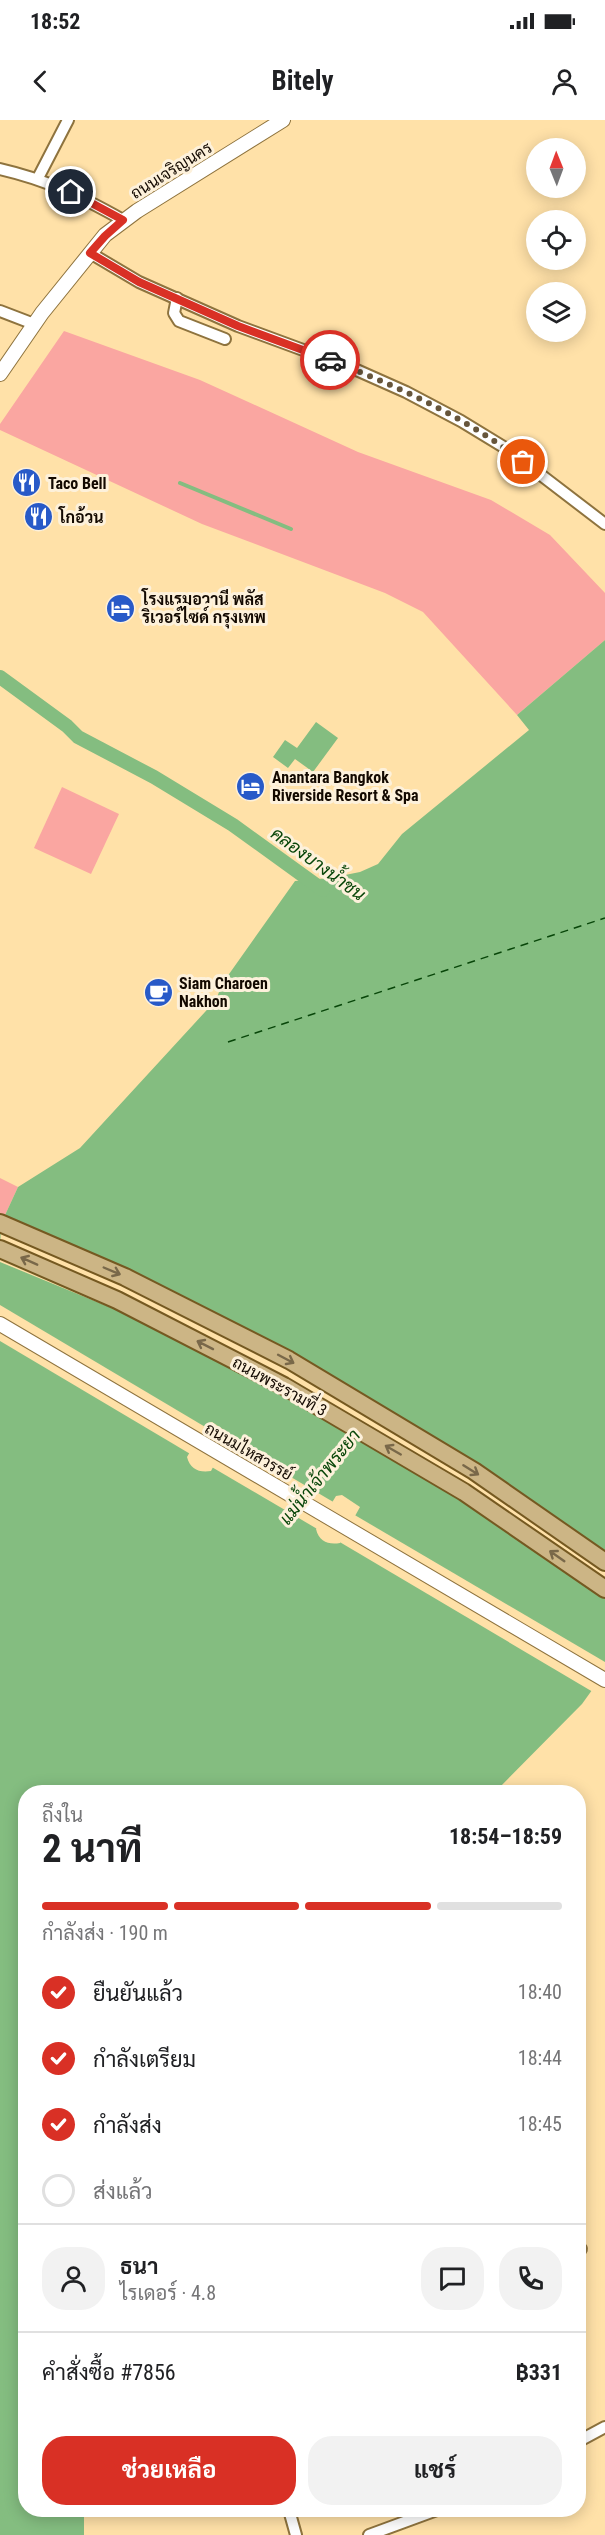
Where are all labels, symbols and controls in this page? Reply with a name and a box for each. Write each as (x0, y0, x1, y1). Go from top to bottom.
text: 18:52 (30, 9, 81, 34)
icon: back (24, 65, 57, 98)
text: Bitely (272, 65, 333, 97)
icon: person (548, 65, 581, 98)
street label: ถนนเจริญนคร (127, 138, 216, 203)
north arrow (526, 138, 586, 198)
map controls (526, 138, 586, 342)
pin (45, 166, 96, 217)
icon: home (54, 175, 87, 208)
button: locate (526, 210, 586, 270)
button: layers (526, 282, 586, 342)
courier (300, 330, 360, 390)
icon: car (314, 344, 347, 377)
pin (497, 436, 548, 487)
icon: bag (506, 445, 539, 478)
restaurant icon: Taco Bell (11, 467, 43, 499)
place label: Taco Bell (48, 474, 107, 493)
restaurant icon: โกอ้วน (22, 501, 54, 533)
place label: โกอ้วน (58, 506, 104, 527)
place label: โรงแรมอวานี พลัส ริเวอร์ไซด์ กรุงเทพ (141, 588, 266, 629)
hotel icon: โรงแรมอวานี พลัส ริเวอร์ไซด์ กรุงเทพ (105, 592, 137, 624)
place label: Anantara Bangkok Riverside Resort & Spa (272, 768, 419, 805)
hotel icon: Anantara Bangkok Riverside Resort & Spa (235, 770, 267, 802)
water label: คลองบางน้ำชน (267, 818, 373, 905)
place label: Siam Charoen Nakhon (179, 974, 268, 1011)
cafe icon: Siam Charoen Nakhon (142, 976, 174, 1008)
one-way arrow (20, 1255, 38, 1267)
one-way arrow (102, 1266, 120, 1277)
one-way arrow (196, 1339, 214, 1350)
street label: ถนนพระรามที่ 3 (229, 1348, 333, 1420)
one-way arrow (276, 1354, 294, 1365)
street label: ถนนมไหสวรรย์ (202, 1416, 297, 1484)
water label: แม่น้ำเจ้าพระยา (271, 1422, 365, 1528)
one-way arrow (385, 1444, 402, 1456)
one-way arrow (462, 1464, 479, 1476)
one-way arrow (549, 1550, 565, 1562)
text: ถึงใน (42, 1803, 83, 1827)
text: 18:54–18:59 (449, 1824, 562, 1849)
text: 2 นาที (42, 1826, 142, 1872)
text: กำลังส่ง · 190 m (42, 1921, 168, 1945)
icon: check (42, 1976, 75, 2009)
text: 18:40 (518, 1980, 562, 2004)
text: ยืนยันแล้ว (93, 1981, 183, 2006)
icon: check (42, 2042, 75, 2075)
text: 18:44 (518, 2046, 562, 2070)
text: กำลังเตรียม (93, 2047, 196, 2072)
icon: check (42, 2108, 75, 2141)
text: 18:45 (518, 2112, 562, 2136)
text: กำลังส่ง (93, 2113, 162, 2138)
text: ส่งแล้ว (93, 2179, 153, 2204)
button: person (42, 2247, 105, 2310)
button: chat (421, 2247, 484, 2310)
button: phone (499, 2247, 562, 2310)
text: ธนา (120, 2254, 158, 2279)
text: ไรเดอร์ · 4.8 (120, 2281, 216, 2305)
text: คำสั่งซื้อ #7856 (42, 2360, 176, 2385)
text: ฿331 (515, 2360, 562, 2385)
button: ช่วยเหลือ (42, 2436, 296, 2505)
button: แชร์ (308, 2436, 562, 2505)

